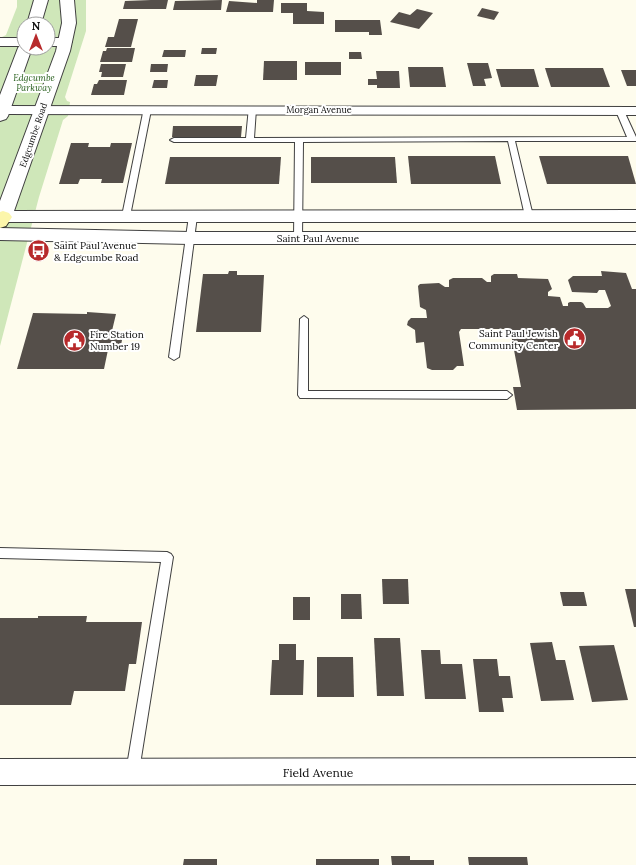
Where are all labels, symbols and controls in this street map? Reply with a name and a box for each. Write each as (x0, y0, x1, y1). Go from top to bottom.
north arrow (16, 16, 56, 56)
text: N (32, 19, 41, 33)
park label: Edgcumbe Parkway (13, 72, 55, 93)
street label: Edgcumbe Road (17, 101, 49, 169)
street label: Morgan Avenue (286, 104, 352, 115)
street label: Saint Paul Avenue (277, 232, 360, 245)
bus stop icon: Saint Paul Avenue & Edgcumbe Road (26, 238, 52, 264)
place label: Saint Paul Avenue & Edgcumbe Road (54, 239, 139, 264)
public building icon: Saint Paul Jewish Community Center (561, 326, 587, 352)
public building icon: Fire Station Number 19 (61, 327, 87, 353)
place label: Saint Paul Jewish Community Center (468, 327, 559, 352)
place label: Fire Station Number 19 (90, 328, 144, 353)
street label: Field Avenue (283, 765, 354, 780)

